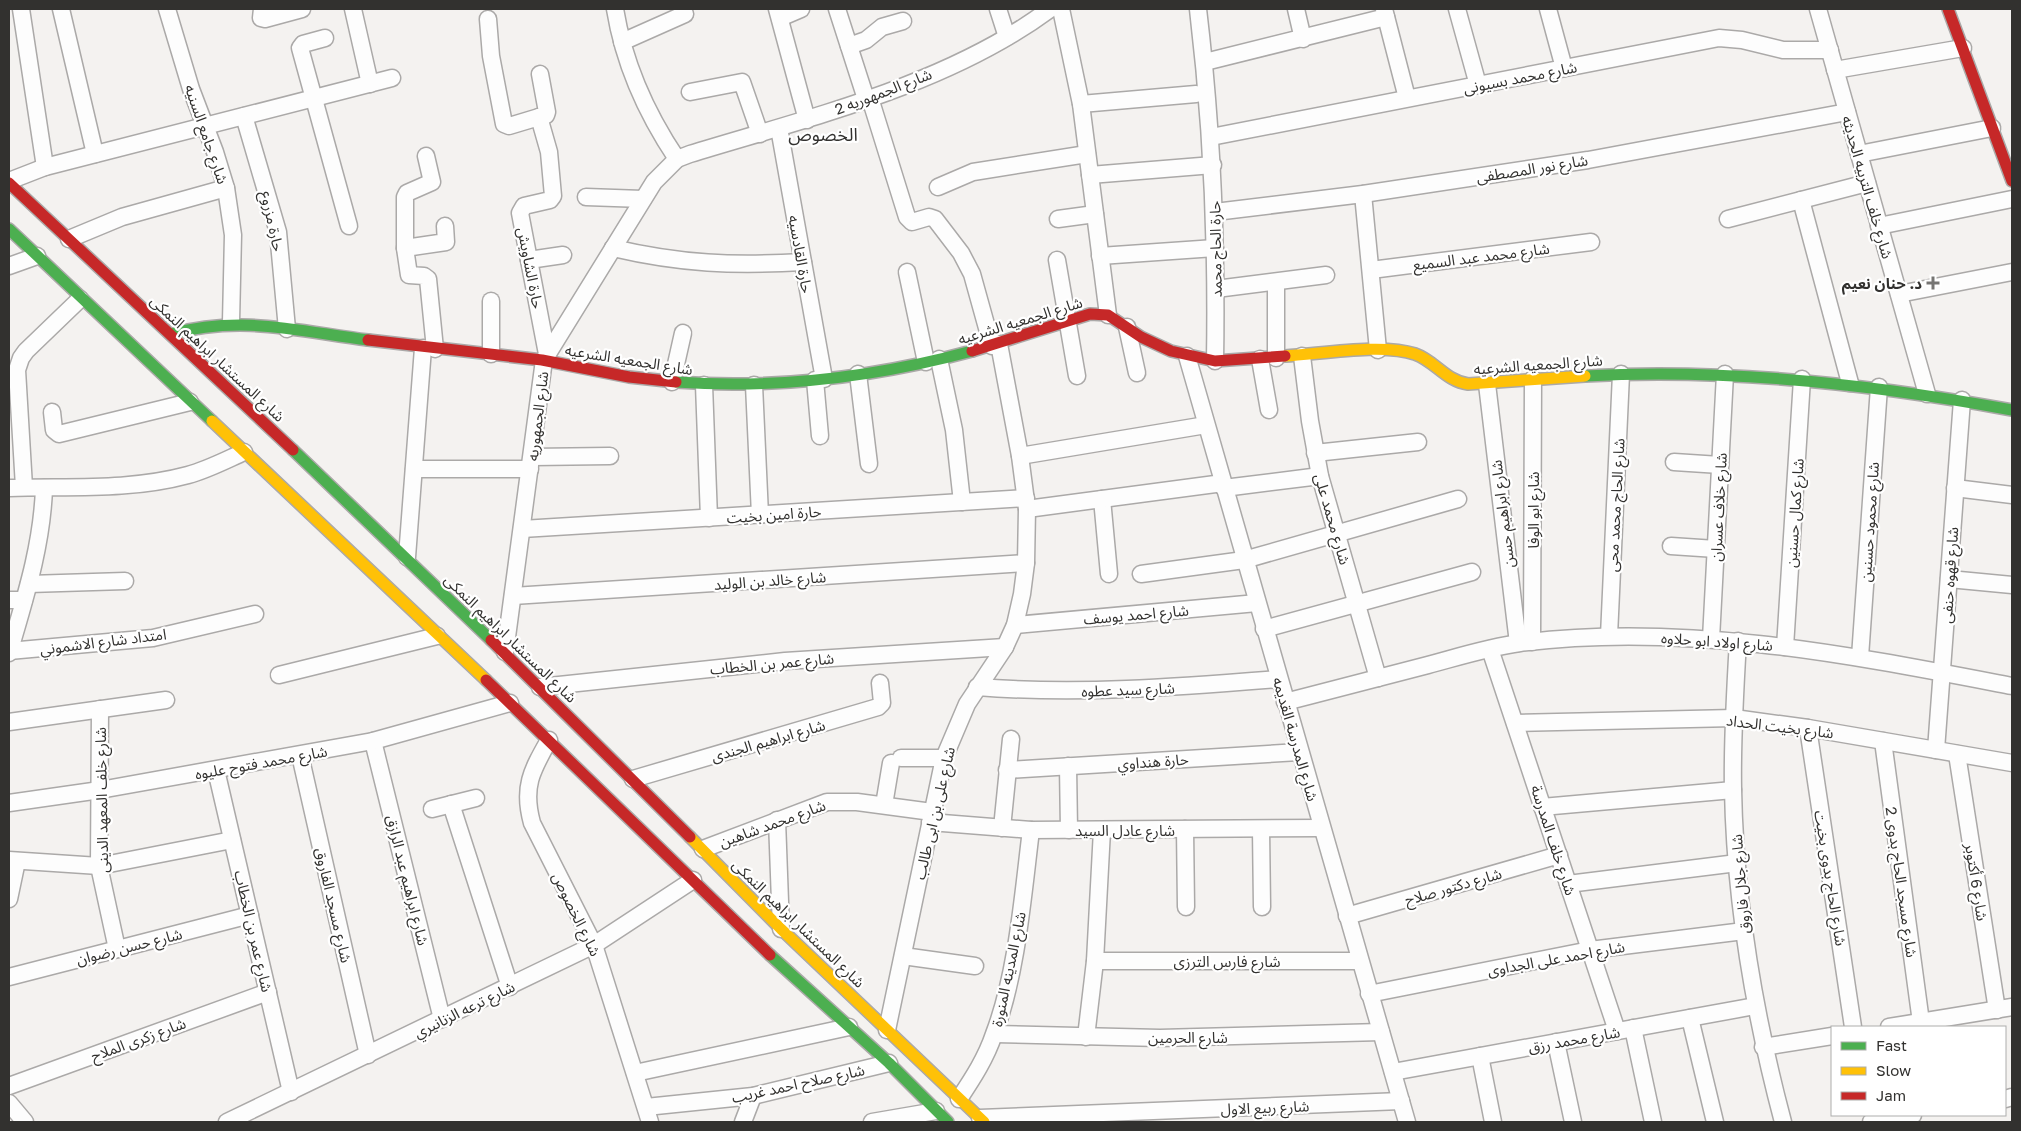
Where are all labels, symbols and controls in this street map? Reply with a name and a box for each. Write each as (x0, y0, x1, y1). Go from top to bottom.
street label: شارع محمد بسيونى (1462, 57, 1579, 101)
street label: شارع الجمهوريه 2 (832, 64, 936, 122)
street label: شارع جامع السنيه (178, 82, 233, 188)
street label: شارع خلف التربيه الحديثه (1835, 113, 1897, 262)
district label: الخصوص (788, 123, 858, 146)
street label: شارع نور المصطفى (1475, 150, 1590, 190)
street label: حارة مزروع (254, 189, 288, 254)
street label: حارة الحاج محمد (1205, 200, 1229, 298)
street label: حارة القادسيه (784, 214, 817, 295)
street label: حارة الشاويش (513, 226, 548, 311)
street label: شارع محمد عبد السميع (1412, 239, 1551, 277)
place label: د. حنان نعيم (1842, 274, 1922, 295)
marker: د. حنان نعيم (1926, 276, 1940, 290)
street label: شارع المستشار ابراهيم النمكى (144, 291, 289, 428)
street label: شارع الجمعيه الشرعيه (956, 292, 1086, 351)
street label: شارع الجمعيه الشرعيه (563, 340, 695, 382)
street label: شارع الجمعيه الشرعيه (1473, 350, 1604, 381)
street label: شارع الجمهوريه (523, 370, 555, 462)
street label: شارع الحاج محمد محى (1603, 437, 1632, 573)
street label: شارع خلاف عسران (1706, 452, 1734, 562)
street label: شارع كمال حسنين (1781, 457, 1811, 569)
street label: شارع ابراهيم حسن (1486, 458, 1522, 569)
street label: شارع محمود حسنين (1856, 461, 1886, 583)
street label: شارع محمد على (1308, 471, 1355, 568)
street label: شارع ابو الوفا (1524, 471, 1546, 549)
street label: حارة امين بخيت (726, 502, 822, 527)
street label: شارع قهوه حنفى (1937, 526, 1965, 624)
street label: شارع خالد بن الوليد (713, 567, 827, 597)
street label: شارع المستشار ابراهيم النمكى (438, 570, 581, 709)
street label: شارع احمد يوسف (1083, 600, 1190, 632)
street label: امتداد شارع الاشموني (39, 624, 168, 662)
street label: شارع اولاد ابو حلاوه (1660, 628, 1774, 658)
street label: شارع عمر بن الخطاب (709, 649, 835, 681)
street label: شارع المدرسة القديمه (1266, 675, 1322, 804)
street label: شارع سيد عطوه (1081, 678, 1175, 704)
street label: شارع بخيت الحداد (1725, 710, 1835, 746)
street label: شارع ابراهيم الجندى (709, 715, 828, 769)
street label: شارع خلف المعهد الدينى (91, 727, 115, 873)
street label: شارع محمد فتوح عليوه (193, 741, 330, 786)
street label: شارع على بن ابى طالب (910, 745, 962, 882)
street label: حارة هنداوي (1117, 750, 1190, 776)
street label: شارع خلف المدرسة (1524, 783, 1580, 899)
street label: شارع محمد شاهين (716, 795, 829, 854)
street label: شارع مسجد الحاج بدوى 2 (1879, 805, 1922, 959)
street label: شارع الحاج بدوى بخيت (1807, 809, 1851, 948)
street label: شارع ابراهيم عبد الرازق (379, 813, 433, 948)
street label: شارع عادل السيد (1075, 821, 1175, 843)
street label: شارع جلال فاروق (1727, 833, 1757, 935)
street label: شارع 6 أكتوبر (1958, 841, 1992, 923)
street label: شارع مسجد الفاروق (308, 845, 356, 966)
street label: شارع المستشار ابراهيم النمكى (726, 855, 869, 994)
street label: شارع دكتور صلاح (1402, 863, 1505, 912)
street label: شارع عمر بن الخطاب (227, 868, 277, 995)
street label: شارع الخصوص (545, 869, 605, 961)
street label: شارع المدينه المنورة (987, 910, 1033, 1029)
street label: شارع حسن رضوان (74, 924, 185, 972)
street label: شارع احمد على الجداوى (1486, 937, 1627, 983)
street label: شارع فارس الترزى (1174, 952, 1281, 974)
street label: شارع ترعه الزنانيري (411, 977, 519, 1045)
street label: شارع زكرى الملاح (88, 1013, 190, 1068)
street label: شارع محمد رزق (1527, 1022, 1622, 1060)
legend (1831, 1026, 2006, 1116)
street label: شارع الحرمين (1148, 1028, 1228, 1050)
text: Fast (1876, 1036, 1907, 1054)
street label: شارع صلاح احمد غريب (730, 1060, 867, 1110)
text: Slow (1876, 1061, 1911, 1079)
text: Jam (1876, 1086, 1906, 1104)
street label: شارع ربيع الاول (1220, 1096, 1310, 1122)

